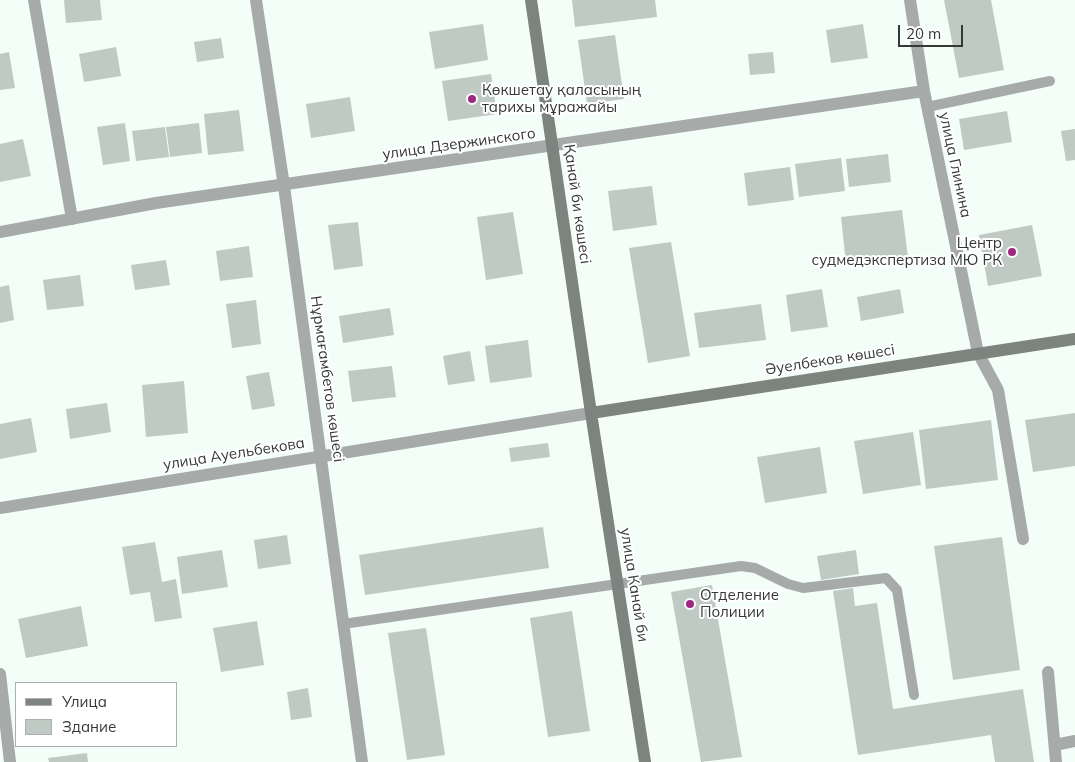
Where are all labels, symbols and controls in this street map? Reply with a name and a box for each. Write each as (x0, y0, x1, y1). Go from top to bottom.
scale bar (900, 15, 965, 47)
text: 20 m (906, 24, 941, 43)
place label: Көкшетау қаласының тарихы мұражайы (482, 81, 641, 116)
marker: Көкшетау қаласының тарихы мұражайы (466, 93, 478, 105)
street label: улица Глинина (935, 111, 975, 219)
street label: улица Дзержинского (381, 124, 537, 164)
street label: Қанай би көшесі (560, 143, 594, 265)
place label: Центр судмедэкспертиза МЮ РК (812, 234, 1002, 269)
marker: Центр судмедэкспертиза МЮ РК (1006, 246, 1018, 258)
street label: Нұрмағамбетов көшесі (306, 295, 348, 463)
street label: Әуелбеков көшесі (764, 341, 896, 379)
street label: улица Ауельбекова (162, 434, 306, 474)
street label: улица Канай би (616, 527, 652, 643)
place label: Отделение Полиции (700, 586, 779, 621)
marker: Отделение Полиции (684, 598, 696, 610)
legend (15, 682, 178, 747)
text: Улица (62, 692, 107, 711)
text: Здание (62, 717, 116, 736)

